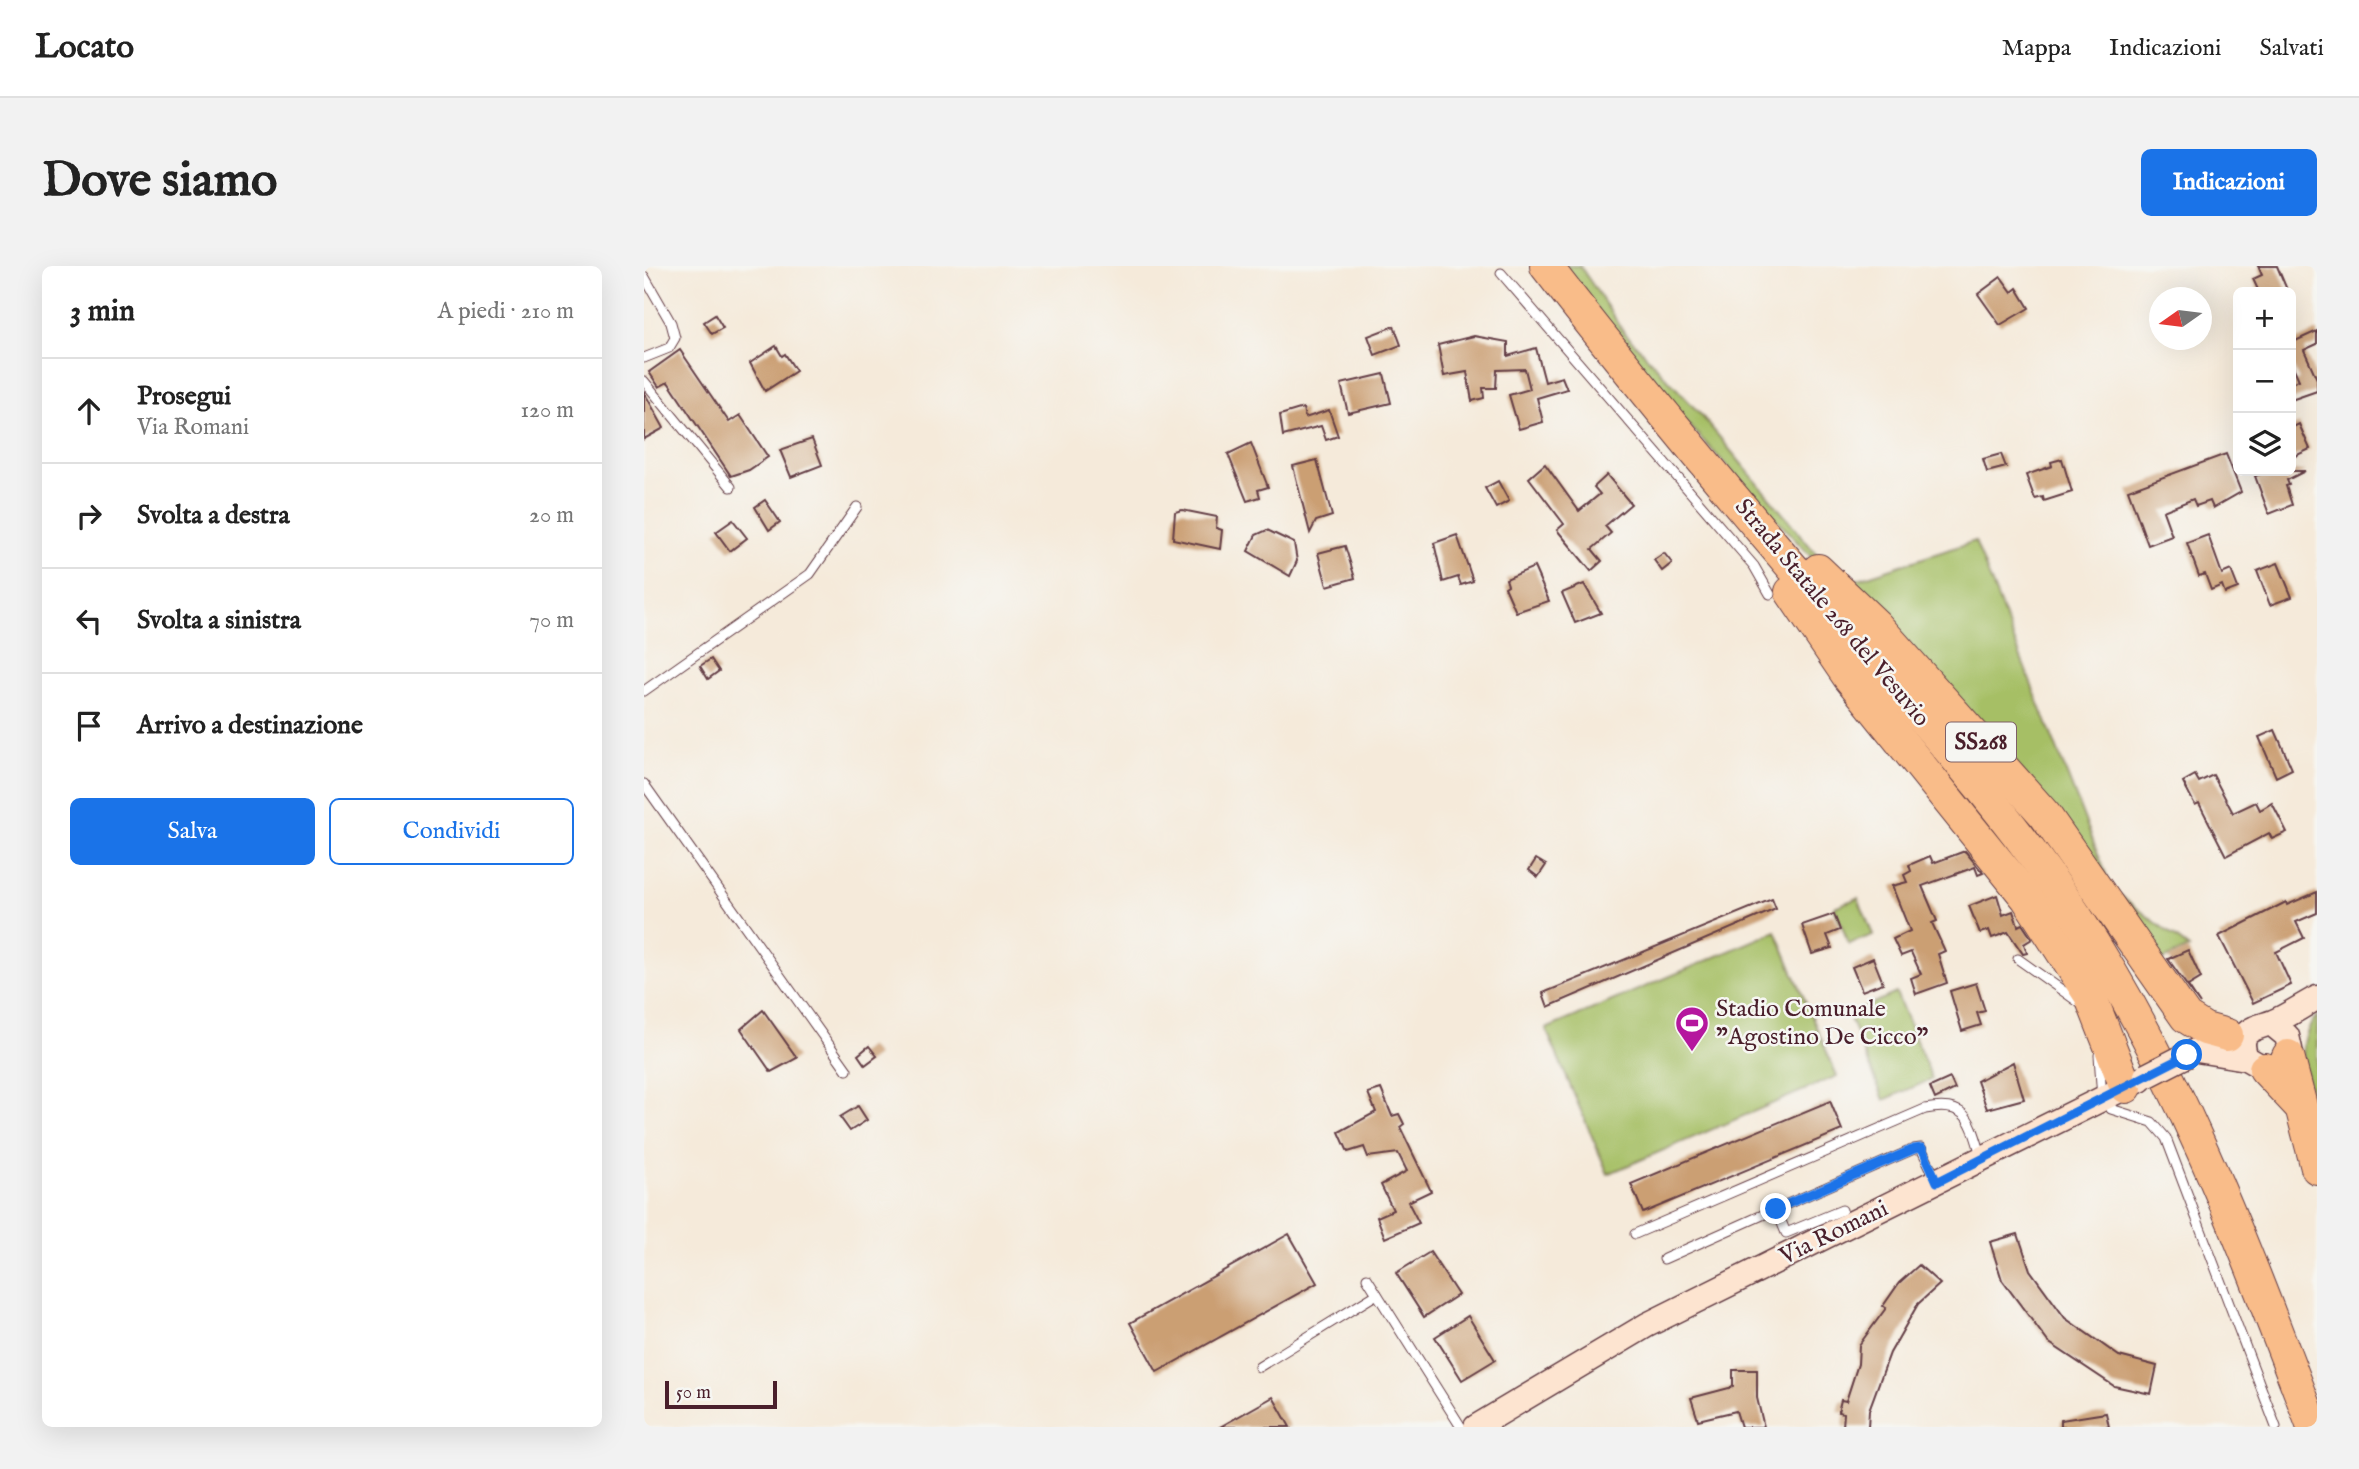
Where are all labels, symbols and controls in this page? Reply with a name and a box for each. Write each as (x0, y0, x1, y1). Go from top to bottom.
text: Locato (35, 27, 134, 69)
text: Mappa (2002, 33, 2071, 64)
text: Indicazioni (2109, 33, 2221, 64)
text: Salvati (2259, 33, 2324, 64)
button: Indicazioni (2141, 149, 2317, 216)
text: Dove siamo (42, 151, 278, 213)
north arrow (2149, 287, 2212, 350)
map controls (2233, 287, 2296, 476)
button: + (2233, 287, 2296, 350)
text: 3 min (70, 293, 135, 331)
text: A piedi · 210 m (438, 297, 574, 326)
button: − (2233, 350, 2296, 413)
text: Prosegui (137, 380, 231, 413)
icon: ahead (70, 392, 108, 430)
text: 120 m (521, 396, 574, 425)
text: Via Romani (137, 413, 249, 442)
button: layers (2233, 413, 2296, 476)
street label: Strada Statale 268 del Vesuvio (1727, 493, 1937, 733)
icon: right (70, 497, 108, 535)
text: Svolta a destra (137, 499, 290, 532)
text: 20 m (529, 501, 574, 530)
icon: left (70, 602, 108, 640)
text: Svolta a sinistra (137, 604, 301, 637)
text: 70 m (529, 606, 574, 635)
icon: arrive (70, 707, 108, 745)
text: Arrivo a destinazione (137, 709, 363, 742)
road number: SS268 (1946, 722, 2016, 762)
button: Salva (70, 798, 315, 865)
button: Condividi (329, 798, 574, 865)
place label: Stadio Comunale "Agostino De Cicco" (1716, 994, 1929, 1053)
sports icon: Stadio Comunale "Agostino De Cicco" (1673, 1004, 1711, 1053)
route start (2171, 1039, 2202, 1070)
route end (1760, 1193, 1791, 1224)
street label: Via Romani (1774, 1193, 1893, 1273)
scale bar (665, 1378, 777, 1410)
text: 50 m (676, 1381, 711, 1405)

